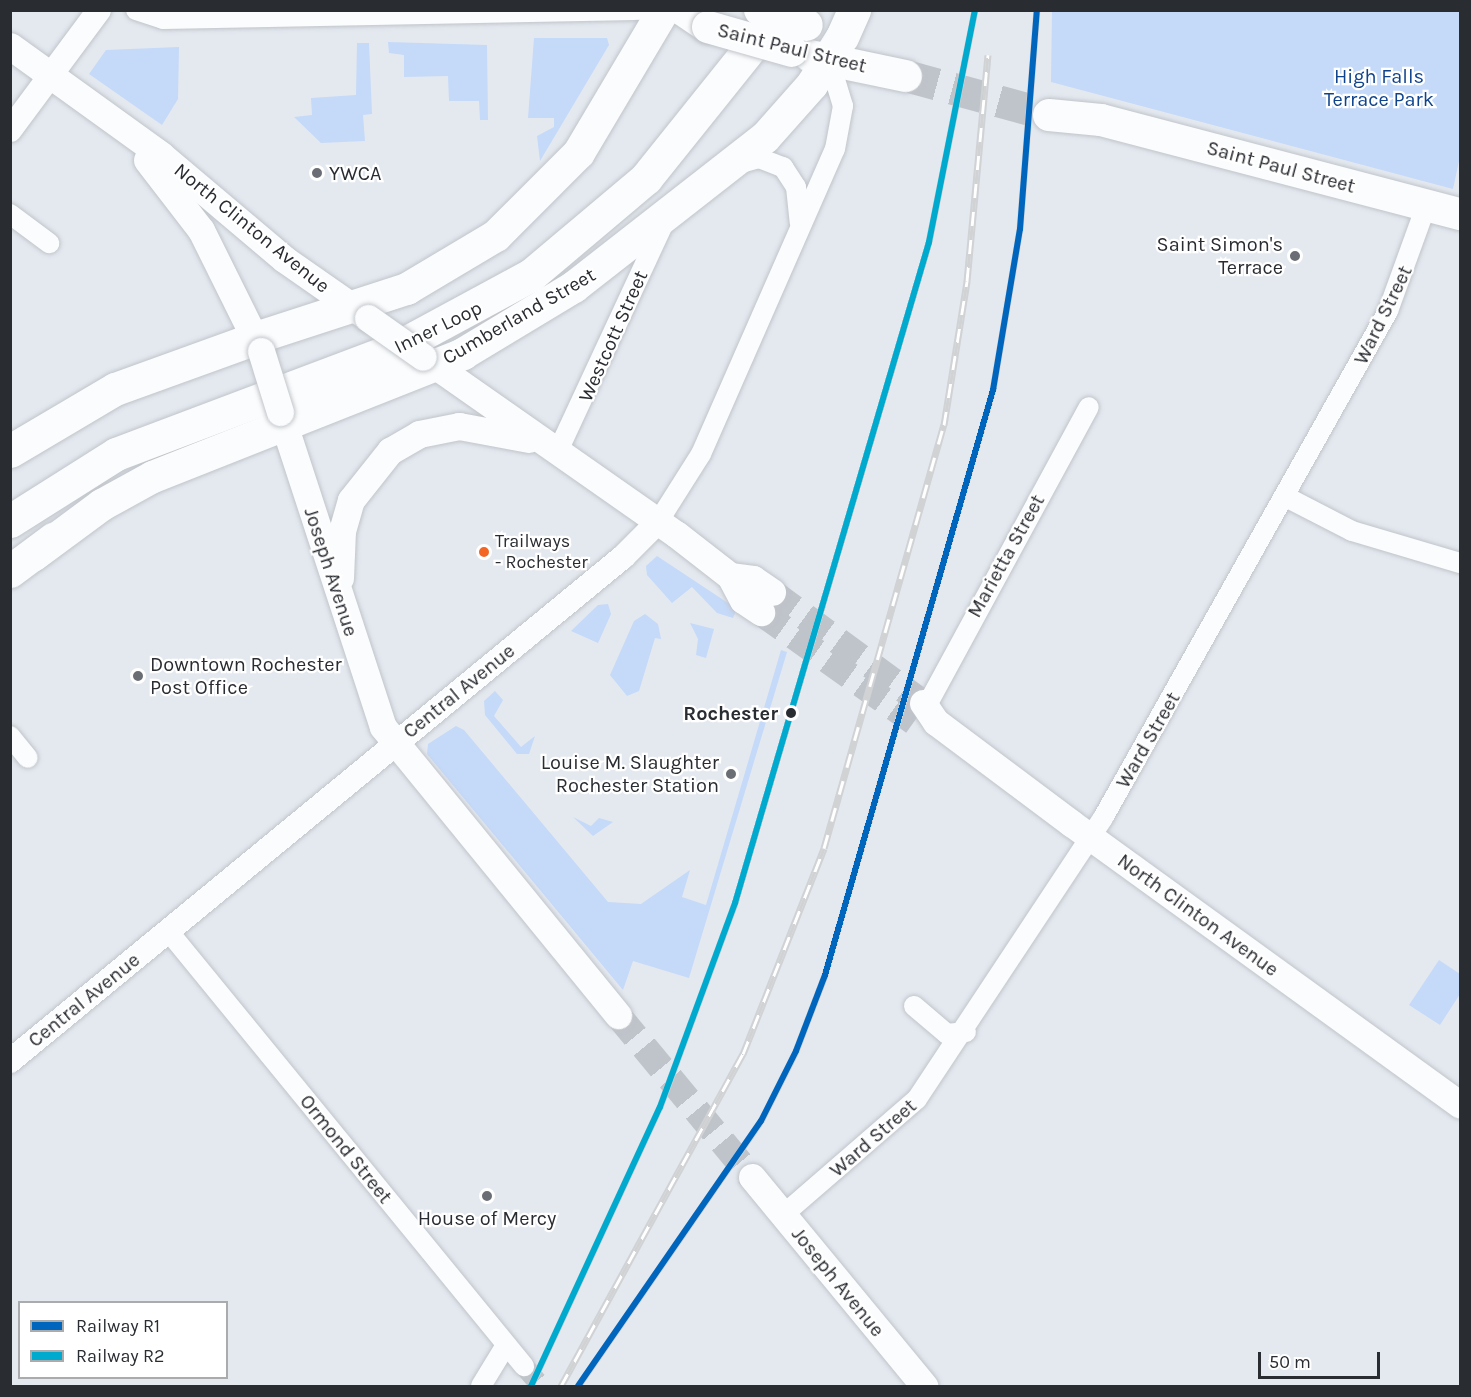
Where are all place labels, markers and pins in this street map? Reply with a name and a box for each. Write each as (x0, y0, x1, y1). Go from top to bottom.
place label: YWCA (329, 161, 382, 185)
marker: YWCA (310, 166, 324, 180)
place label: Saint Simon's Terrace (1157, 232, 1283, 279)
marker: Saint Simon's Terrace (1288, 249, 1302, 263)
place label: Trailways - Rochester (495, 531, 588, 574)
marker: Trailways - Rochester (478, 546, 490, 558)
place label: Downtown Rochester Post Office (150, 652, 342, 699)
marker: Downtown Rochester Post Office (131, 669, 145, 683)
place label: Rochester (683, 701, 778, 725)
marker: Rochester (782, 704, 800, 722)
place label: Louise M. Slaughter Rochester Station (541, 750, 719, 797)
marker: Louise M. Slaughter Rochester Station (724, 767, 738, 781)
marker: House of Mercy (480, 1189, 494, 1203)
place label: House of Mercy (418, 1206, 556, 1230)

